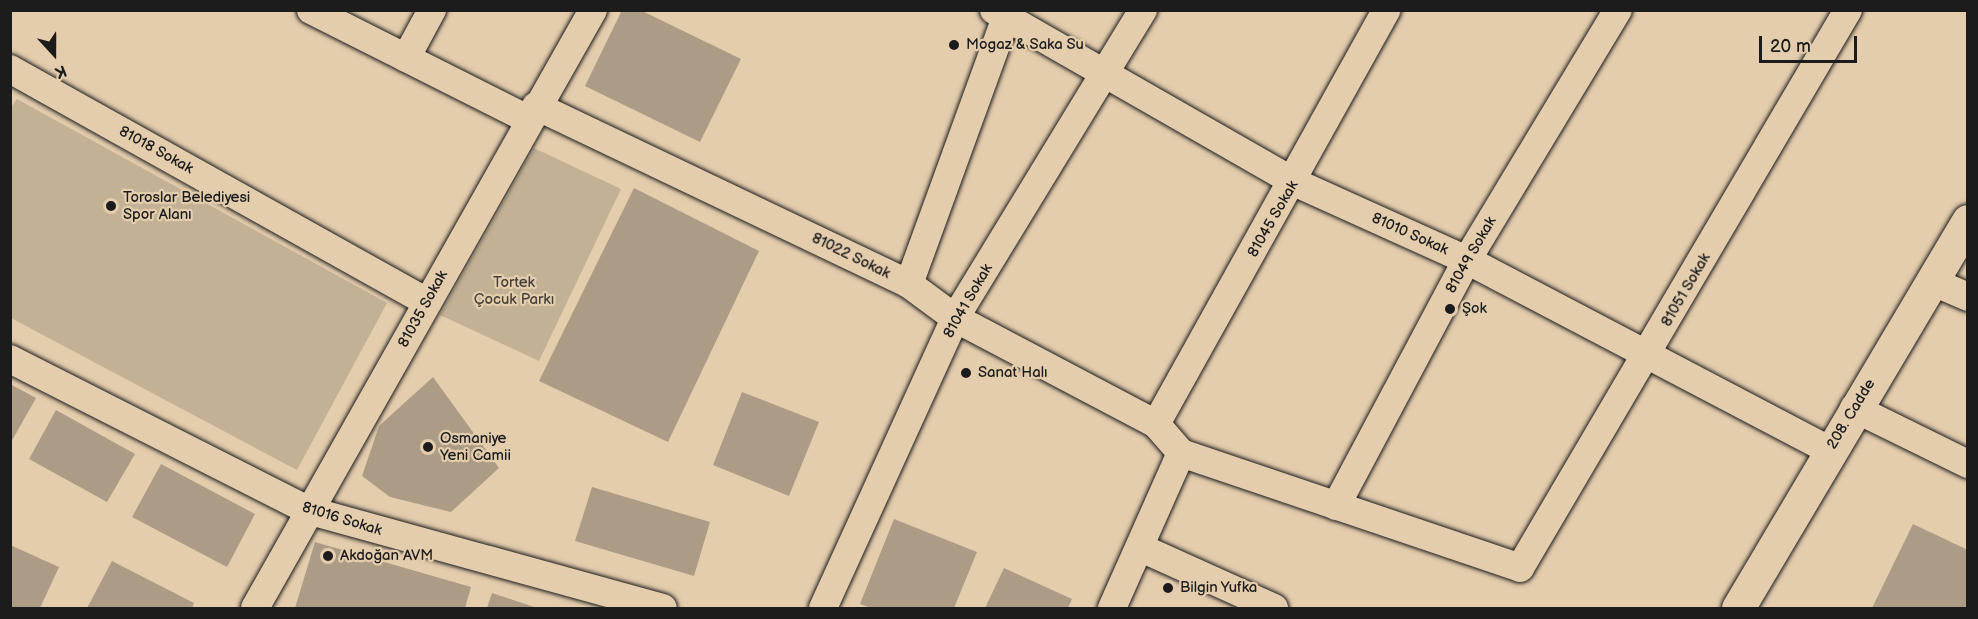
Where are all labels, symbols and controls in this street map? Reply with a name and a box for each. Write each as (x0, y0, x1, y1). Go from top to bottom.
north arrow (24, 24, 84, 84)
scale bar (1762, 24, 1860, 62)
place label: Mogaz & Saka Su (966, 36, 1084, 54)
text: 20 m (1770, 36, 1811, 57)
marker: Mogaz & Saka Su (947, 38, 961, 52)
text: K (52, 60, 69, 82)
street label: 81018 Sokak (116, 122, 196, 178)
street label: 81045 Sokak (1244, 177, 1302, 261)
place label: Toroslar Belediyesi Spor Alanı (123, 188, 250, 223)
marker: Toroslar Belediyesi Spor Alanı (104, 199, 118, 213)
street label: 81010 Sokak (1369, 209, 1451, 259)
street label: 81049 Sokak (1442, 213, 1500, 297)
street label: 81022 Sokak (809, 229, 893, 283)
street label: 81051 Sokak (1658, 250, 1714, 330)
street label: 81041 Sokak (939, 261, 997, 341)
street label: 81035 Sokak (394, 267, 452, 351)
park label: Tortek Çocuk Parkı (474, 273, 554, 308)
place label: Şok (1462, 300, 1487, 318)
marker: Şok (1443, 302, 1457, 316)
place label: Sanat Halı (978, 364, 1048, 382)
marker: Sanat Halı (959, 366, 973, 380)
street label: 208. Cadde (1823, 376, 1879, 452)
place label: Osmaniye Yeni Camii (440, 429, 511, 464)
marker: Osmaniye Yeni Camii (421, 440, 435, 454)
street label: 81016 Sokak (300, 498, 384, 540)
place label: Akdoğan AVM (340, 547, 433, 565)
marker: Akdoğan AVM (321, 549, 335, 563)
place label: Bilgin Yufka (1180, 579, 1258, 597)
marker: Bilgin Yufka (1161, 581, 1175, 595)

